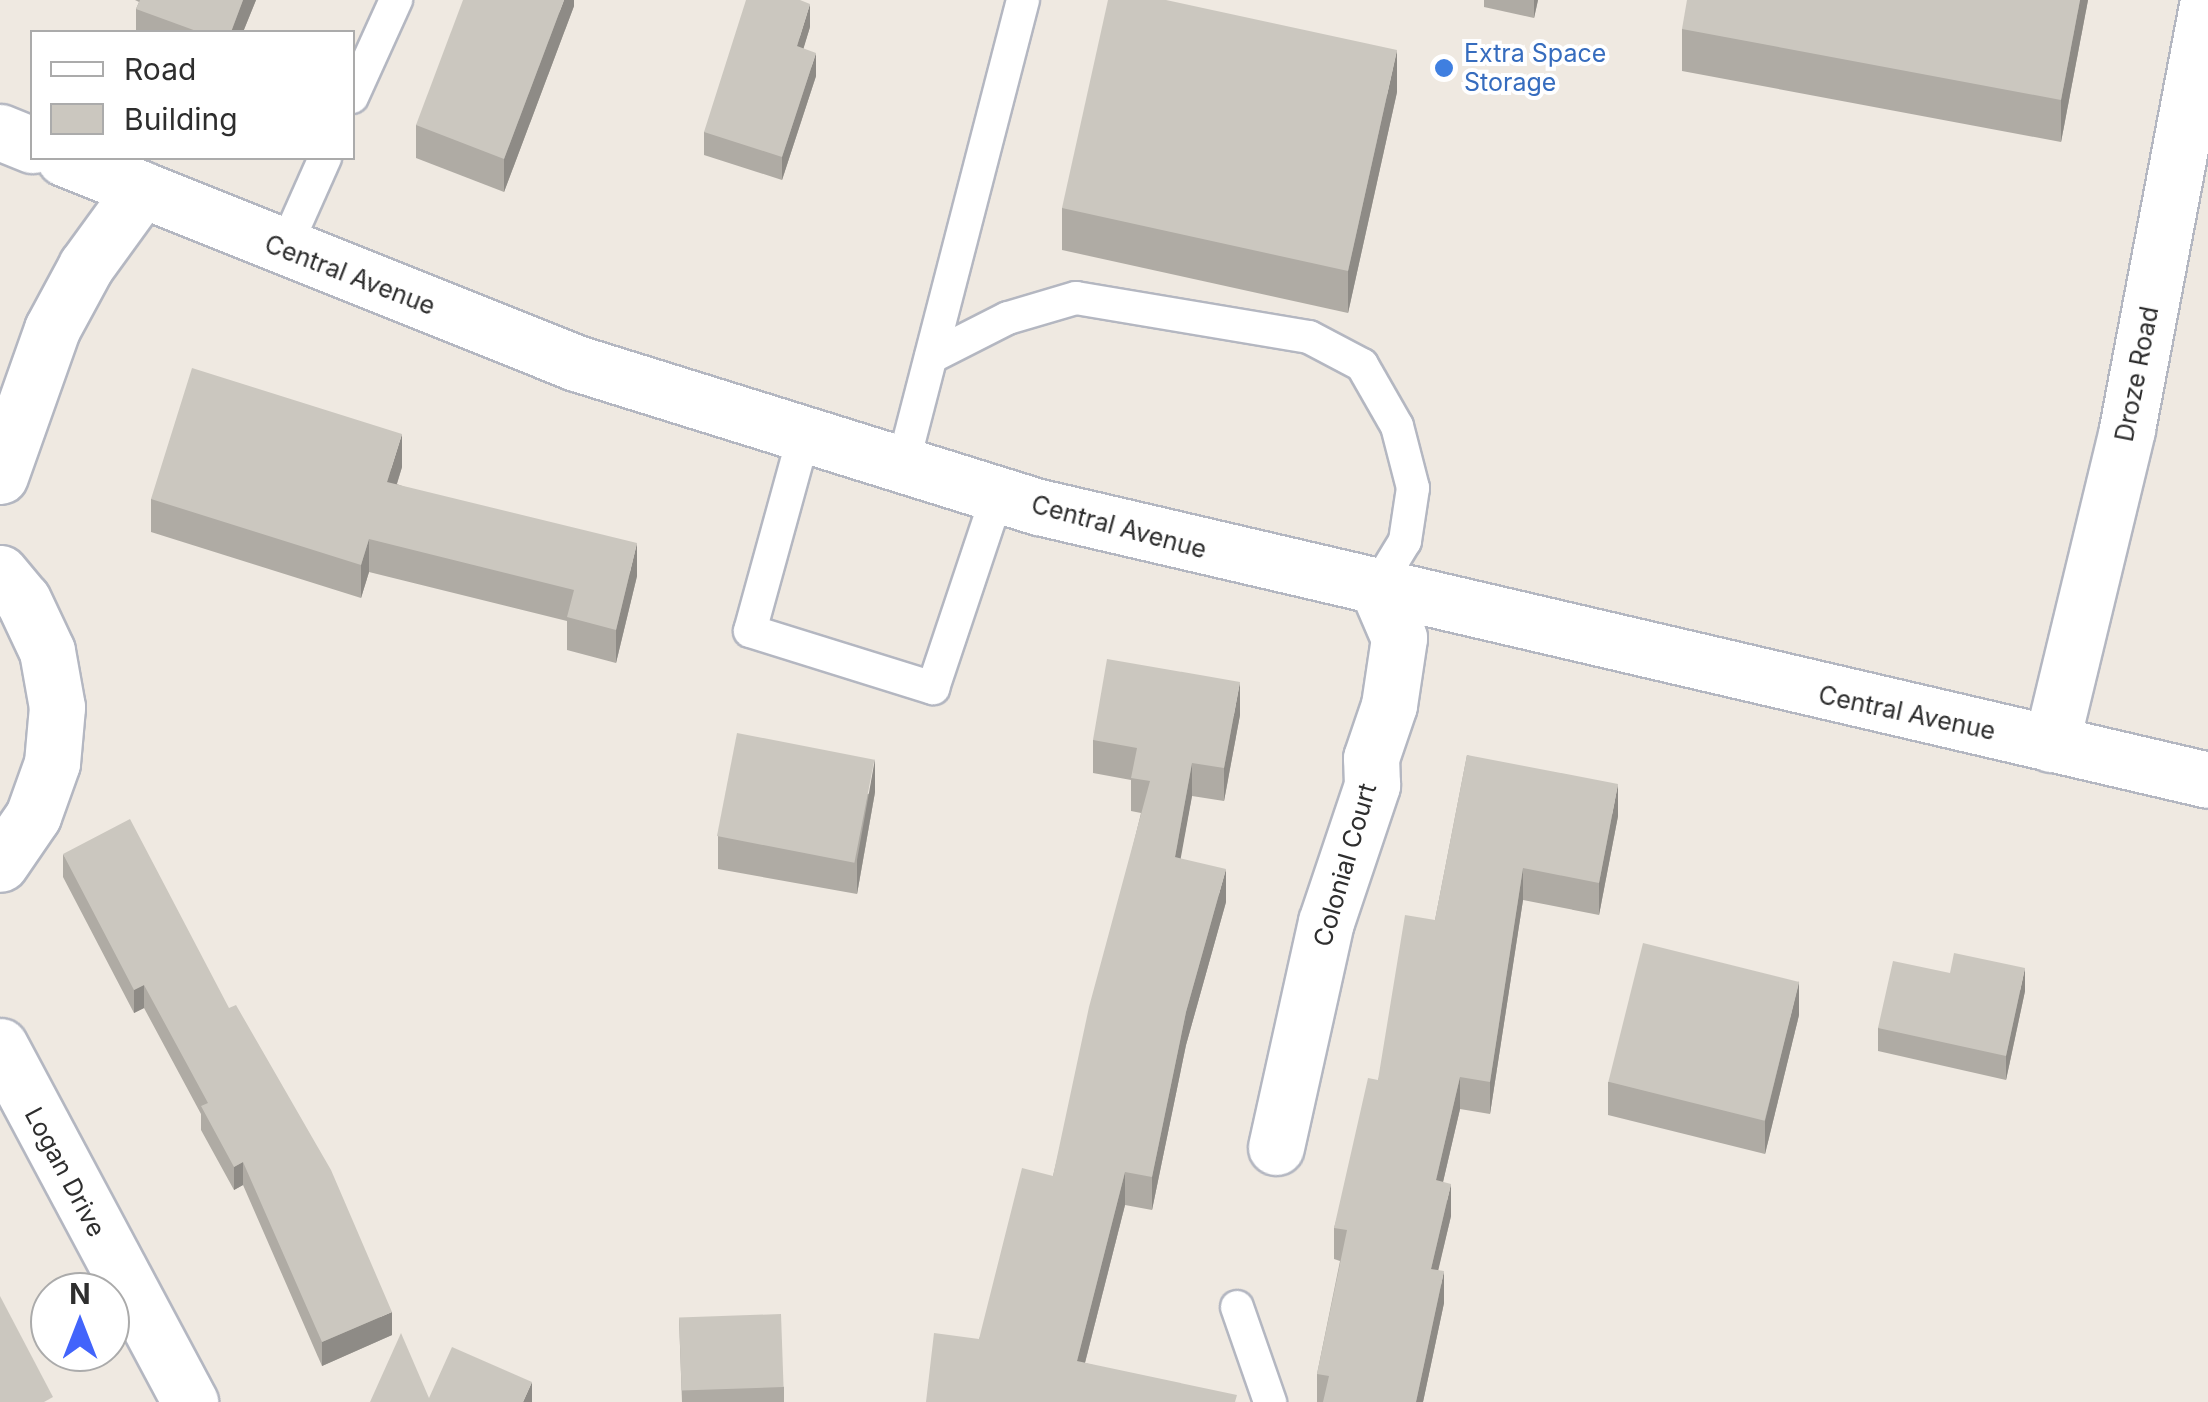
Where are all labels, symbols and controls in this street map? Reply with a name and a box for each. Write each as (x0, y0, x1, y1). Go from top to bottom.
legend (30, 30, 355, 160)
place label: Extra Space Storage (1464, 39, 1606, 98)
text: Road (124, 51, 196, 87)
marker: Extra Space Storage (1433, 57, 1455, 79)
text: Building (124, 101, 238, 137)
street label: Central Avenue (261, 229, 439, 321)
street label: Droze Road (2109, 304, 2165, 444)
street label: Central Avenue (1028, 489, 1210, 565)
street label: Central Avenue (1816, 680, 1998, 746)
street label: Colonial Court (1307, 780, 1383, 950)
street label: Logan Drive (18, 1102, 112, 1242)
north arrow (30, 1272, 130, 1372)
text: N (69, 1277, 91, 1311)

